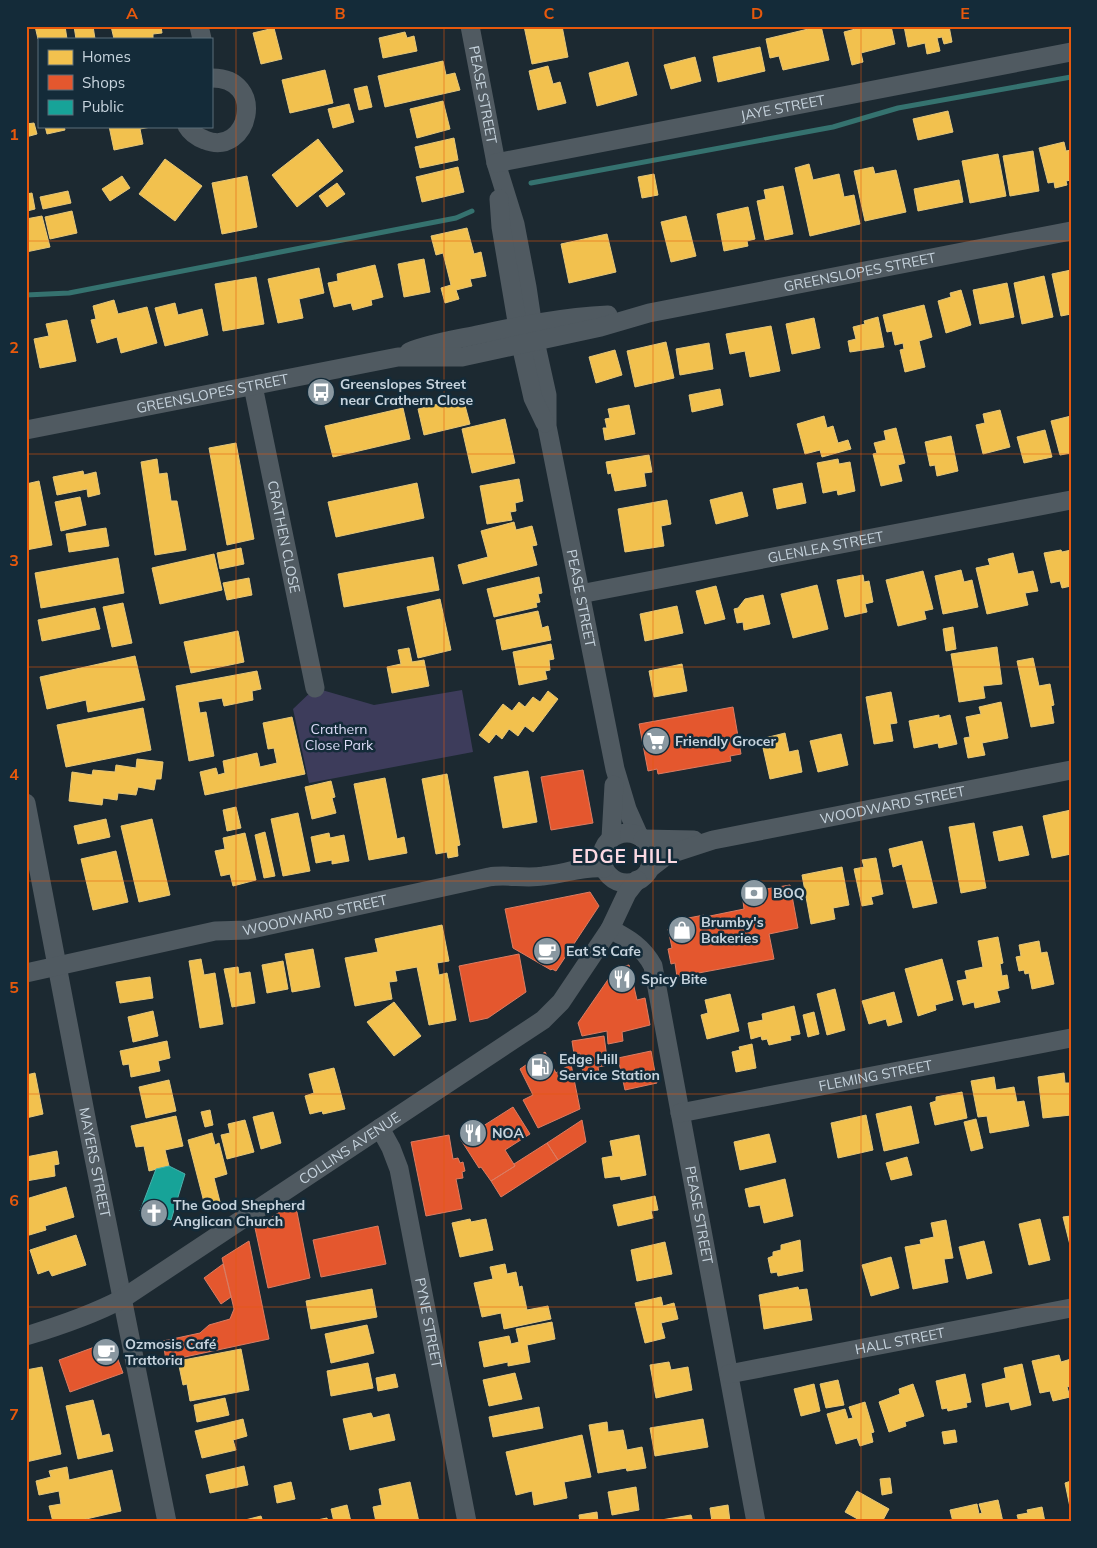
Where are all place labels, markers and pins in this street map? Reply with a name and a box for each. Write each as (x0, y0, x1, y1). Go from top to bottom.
place label: Greenslopes Street near Crathern Close (340, 375, 474, 409)
bus stop icon: Greenslopes Street near Crathern Close (306, 377, 336, 407)
supermarket icon: Friendly Grocer (641, 726, 671, 756)
place label: Friendly Grocer (675, 732, 777, 750)
bank icon: BOQ (739, 878, 769, 908)
place label: BOQ (773, 884, 805, 902)
place label: Brumby's Bakeries (701, 913, 764, 947)
shop icon: Brumby's Bakeries (667, 915, 697, 945)
cafe icon: Eat St Cafe (532, 936, 562, 966)
place label: Eat St Cafe (566, 942, 641, 960)
restaurant icon: Spicy Bite (607, 964, 637, 994)
place label: Spicy Bite (641, 970, 708, 988)
place label: Edge Hill Service Station (559, 1050, 660, 1084)
fuel station icon: Edge Hill Service Station (525, 1052, 555, 1082)
restaurant icon: NOA (458, 1118, 488, 1148)
place label: NOA (492, 1124, 524, 1142)
place label: The Good Shepherd Anglican Church (173, 1196, 305, 1230)
church icon: The Good Shepherd Anglican Church (139, 1198, 169, 1228)
place label: Ozmosis Café Trattoria (125, 1335, 217, 1369)
cafe icon: Ozmosis Café Trattoria (91, 1337, 121, 1367)

